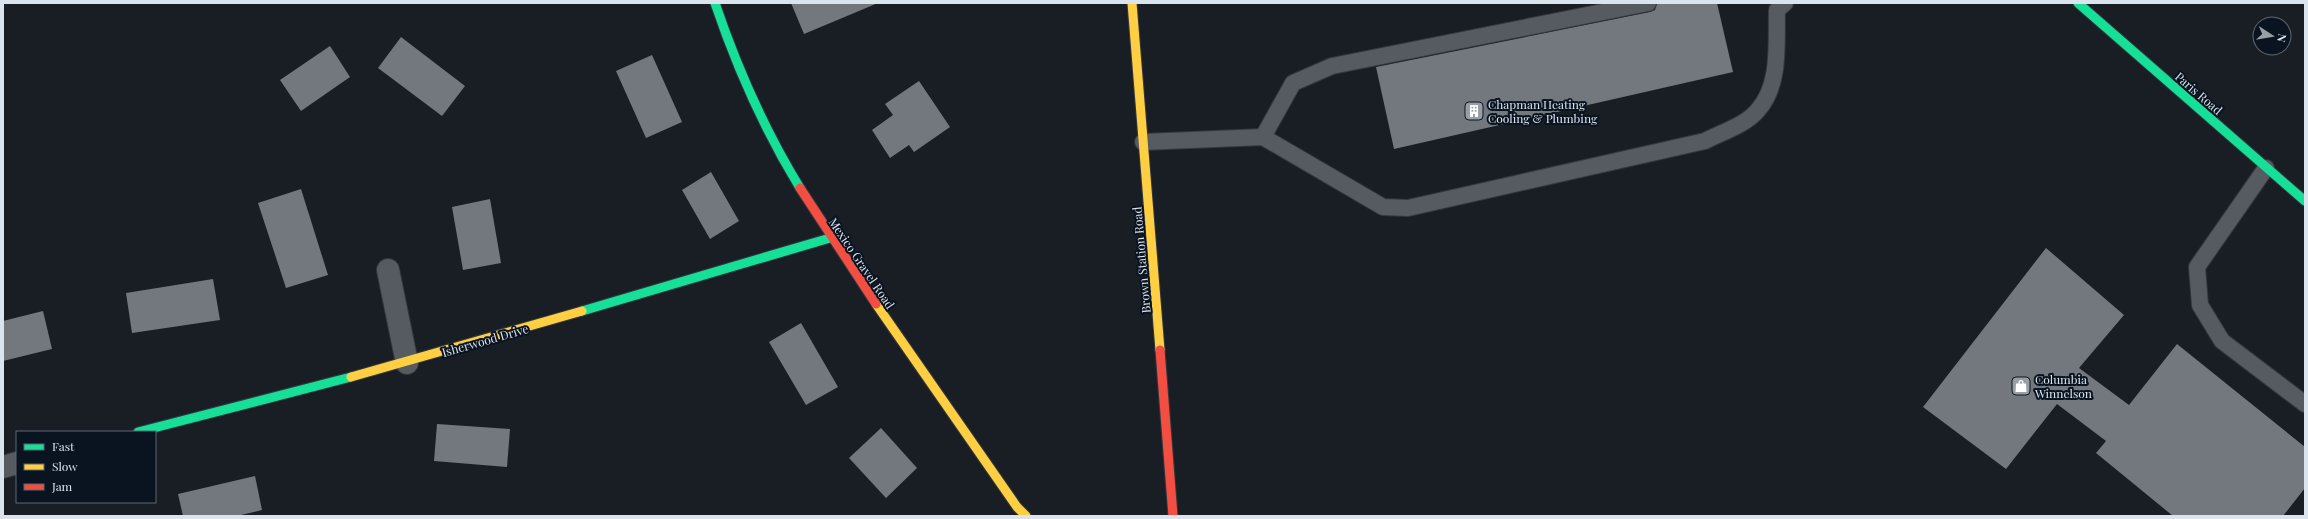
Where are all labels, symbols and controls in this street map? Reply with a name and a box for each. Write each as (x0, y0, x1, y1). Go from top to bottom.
north arrow (2252, 16, 2292, 56)
text: N (2274, 33, 2290, 44)
street label: Paris Road (2172, 68, 2226, 118)
place label: Chapman Heating Cooling & Plumbing (1488, 96, 1598, 126)
building icon: Chapman Heating Cooling & Plumbing (1463, 100, 1485, 122)
street label: Brown Station Road (1128, 206, 1154, 314)
street label: Mexico Gravel Road (826, 214, 898, 312)
street label: Isherwood Drive (440, 320, 530, 360)
place label: Columbia Winnelson (2034, 371, 2092, 401)
shop icon: Columbia Winnelson (2010, 375, 2032, 397)
legend (16, 431, 156, 503)
text: Fast (52, 438, 75, 454)
text: Slow (52, 458, 78, 474)
text: Jam (51, 478, 73, 494)

